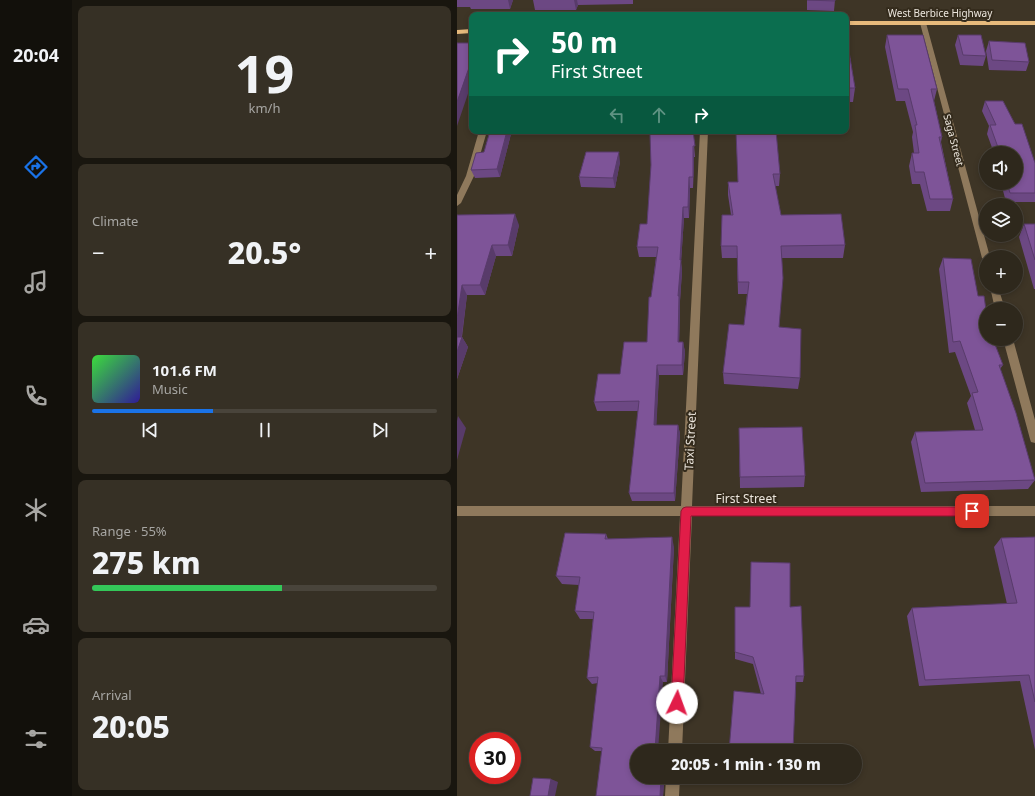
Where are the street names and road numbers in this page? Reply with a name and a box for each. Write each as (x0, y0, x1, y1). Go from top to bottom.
street label: West Berbice Highway (888, 6, 993, 20)
street label: Saga Street (940, 112, 968, 168)
street label: Taxi Street (680, 411, 700, 471)
street label: First Street (716, 490, 777, 507)

